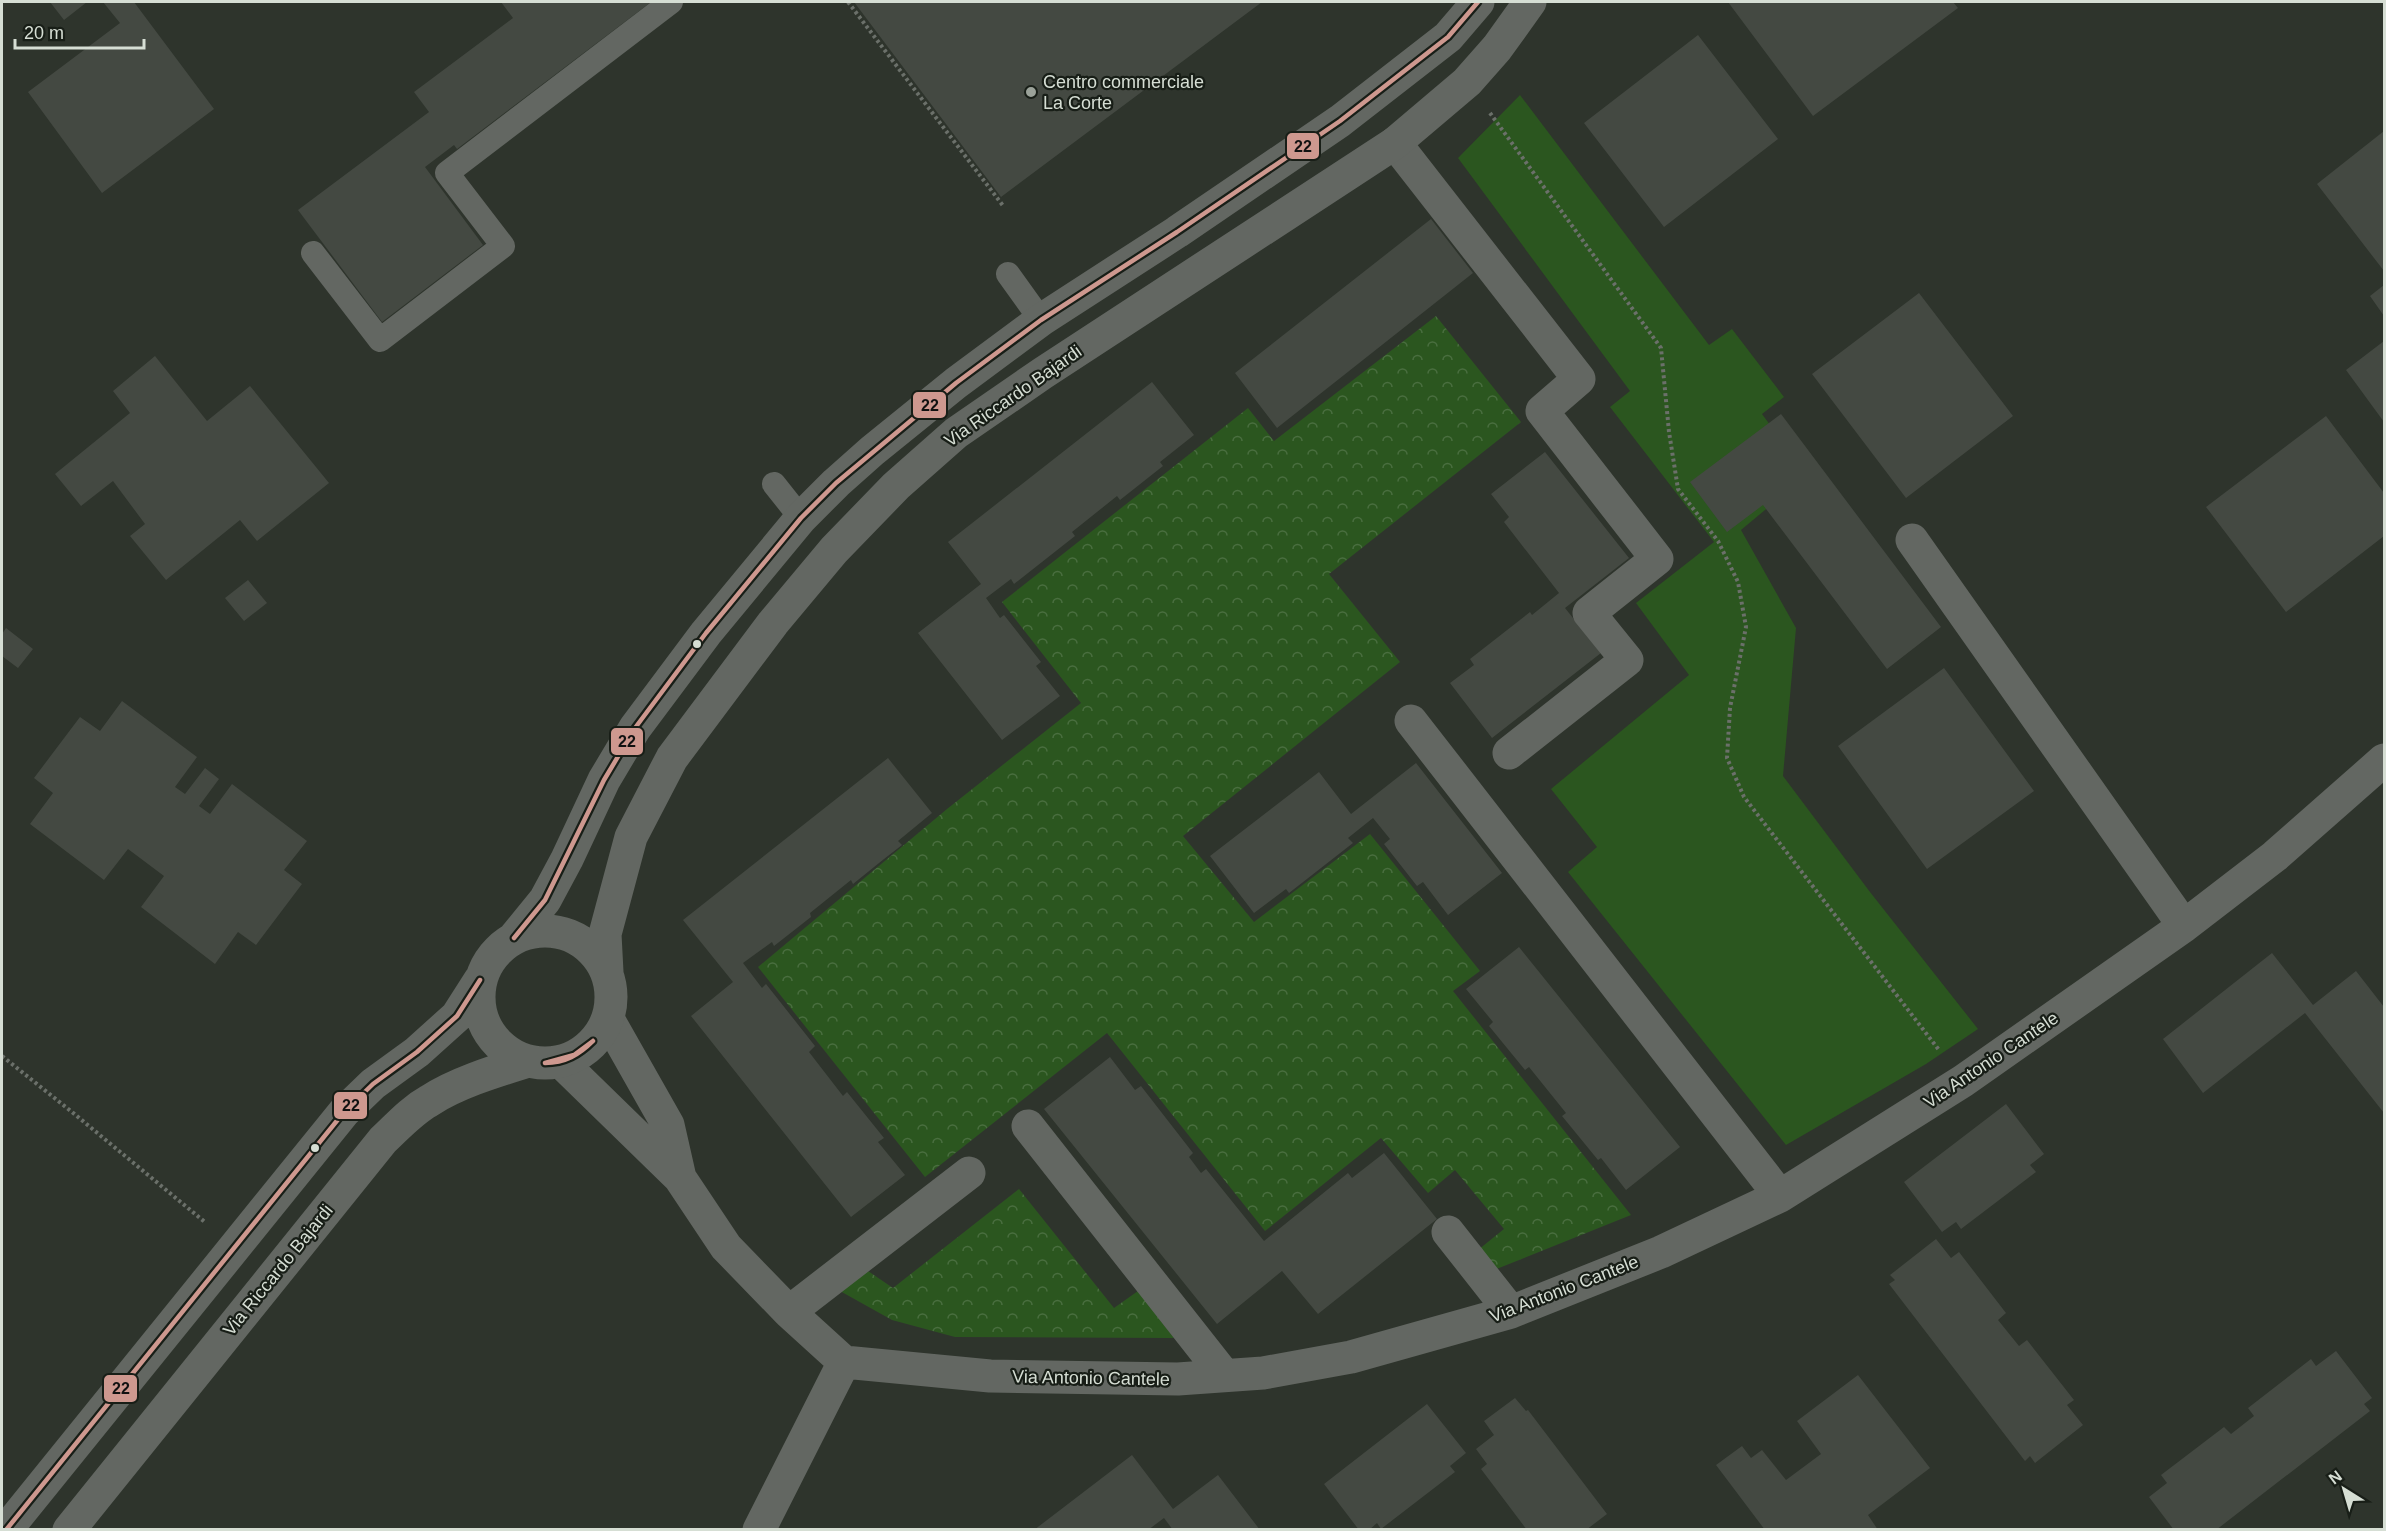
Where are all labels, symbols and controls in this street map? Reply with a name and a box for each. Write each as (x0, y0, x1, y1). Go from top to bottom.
scale bar (15, 12, 144, 50)
text: 20 m (24, 23, 64, 43)
place label: Centro commerciale La Corte (1043, 72, 1204, 113)
marker: Centro commerciale La Corte (1024, 85, 1038, 99)
line badge: 22 (1286, 132, 1320, 160)
text: 22 (1294, 138, 1312, 155)
street label: Via Riccardo Bajardi (941, 341, 1085, 451)
line badge: 22 (912, 391, 947, 419)
text: 22 (921, 397, 939, 414)
unlabelled marker (691, 638, 703, 650)
line badge: 22 (610, 727, 644, 756)
text: 22 (618, 733, 636, 750)
street label: Via Antonio Cantele (1920, 1008, 2062, 1112)
line badge: 22 (333, 1091, 368, 1120)
text: 22 (342, 1097, 360, 1114)
unlabelled marker (309, 1142, 321, 1154)
street label: Via Riccardo Bajardi (219, 1200, 337, 1340)
street label: Via Antonio Cantele (1487, 1251, 1641, 1327)
street label: Via Antonio Cantele (1012, 1367, 1170, 1389)
line badge: 22 (103, 1374, 138, 1403)
text: 22 (112, 1380, 130, 1397)
north arrow (2314, 1459, 2374, 1519)
text: N (2326, 1467, 2345, 1488)

